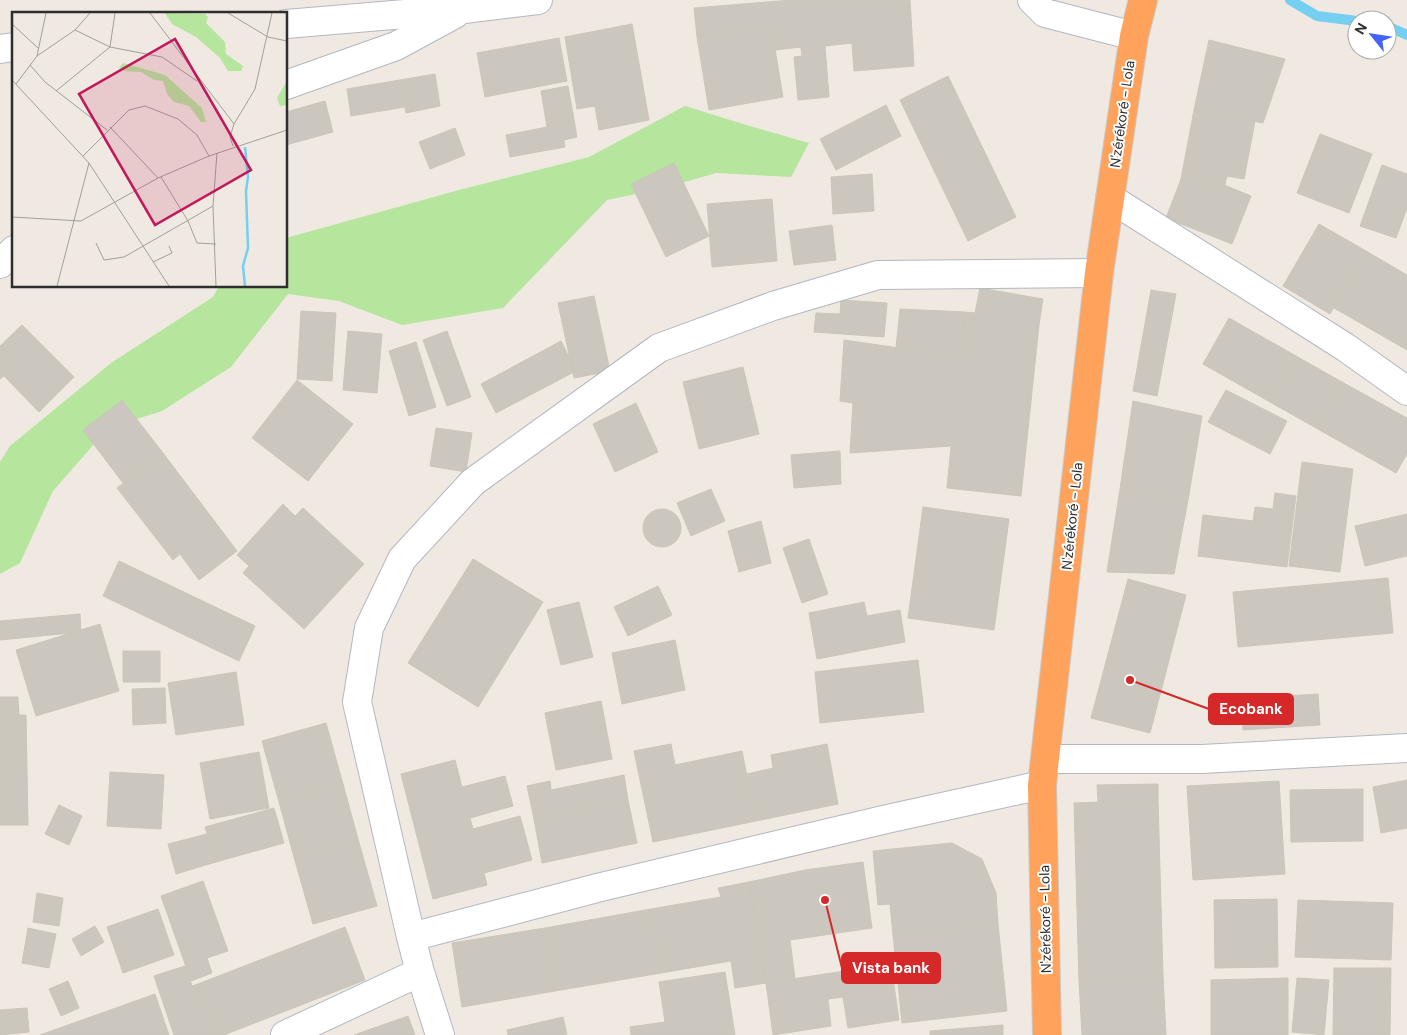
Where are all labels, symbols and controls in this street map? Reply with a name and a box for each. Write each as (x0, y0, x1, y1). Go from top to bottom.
north arrow (1347, 10, 1397, 60)
inset map (12, 12, 288, 288)
text: N (1350, 20, 1371, 37)
street label: N'zérékoré - Lola (1106, 59, 1138, 169)
street label: N'zérékoré - Lola (1057, 461, 1087, 571)
callout: Ecobank (1209, 694, 1293, 724)
text: Ecobank (1219, 699, 1283, 719)
street label: N'zérékoré - Lola (1035, 865, 1055, 973)
callout: Vista bank (842, 953, 940, 983)
text: Vista bank (852, 958, 930, 978)

